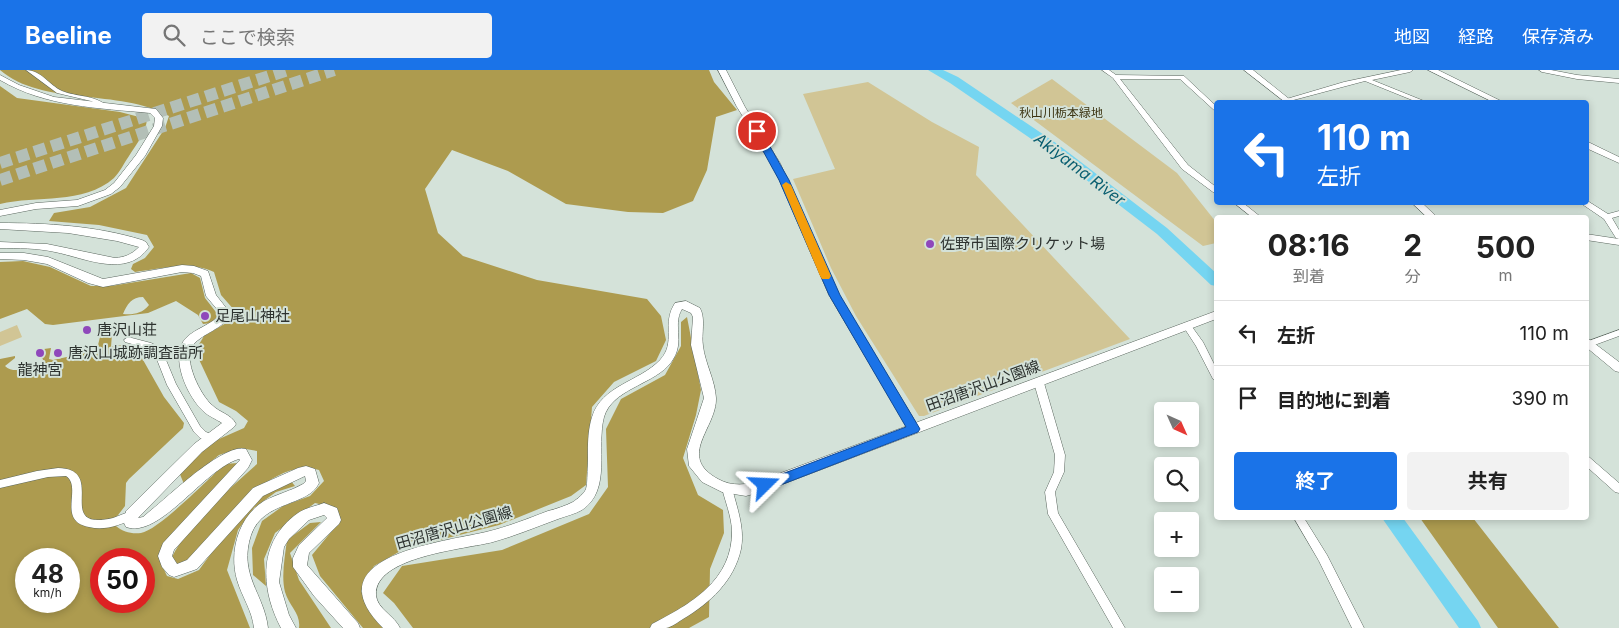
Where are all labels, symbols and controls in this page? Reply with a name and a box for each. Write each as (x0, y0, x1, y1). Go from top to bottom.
search box (142, 13, 492, 58)
text: Beeline (25, 21, 112, 50)
icon: search (160, 21, 188, 49)
text: ここで検索 (200, 26, 295, 49)
text: 地図 (1394, 26, 1430, 47)
text: 経路 (1458, 26, 1494, 47)
text: 保存済み (1522, 26, 1594, 47)
park label: 秋山川栃本緑地 (1019, 105, 1103, 120)
pin (736, 110, 778, 152)
text: 110 m (1317, 116, 1411, 158)
icon: arrive (743, 117, 771, 145)
icon: left (1234, 120, 1299, 185)
water label: Akiyama River (1030, 128, 1130, 210)
text: 左折 (1317, 163, 1361, 189)
text: 08:16 (1268, 227, 1350, 263)
text: 2 (1403, 227, 1422, 263)
text: 500 (1476, 229, 1535, 265)
place label: 佐野市国際クリケット場 (940, 234, 1105, 253)
marker: 佐野市国際クリケット場 (924, 238, 936, 250)
text: m (1499, 265, 1513, 285)
text: 到着 (1293, 266, 1325, 286)
text: 分 (1405, 266, 1421, 286)
place label: 足尾山神社 (215, 306, 290, 325)
marker: 足尾山神社 (199, 310, 211, 322)
icon: left (1234, 319, 1262, 347)
place label: 唐沢山荘 (97, 320, 157, 339)
text: 110 m (1520, 322, 1569, 345)
marker: 唐沢山荘 (81, 324, 93, 336)
text: 左折 (1277, 324, 1315, 347)
place label: 唐沢山城跡調査詰所 (68, 343, 203, 362)
marker: 龍神宮 (34, 347, 46, 359)
marker: 唐沢山城跡調査詰所 (52, 347, 64, 359)
street label: 田沼唐沢山公園線 (923, 356, 1042, 415)
place label: 龍神宮 (17, 360, 63, 379)
icon: arrive (1234, 384, 1262, 412)
text: 390 m (1512, 387, 1569, 410)
text: 目的地に到着 (1277, 389, 1391, 412)
north arrow (1154, 402, 1199, 448)
map controls (1154, 402, 1199, 612)
button: 終了 (1234, 452, 1397, 510)
button: 共有 (1407, 452, 1569, 510)
button: search (1154, 457, 1199, 502)
position arrow (738, 458, 790, 510)
street label: 田沼唐沢山公園線 (394, 502, 514, 553)
button: + (1154, 512, 1199, 557)
speed limit sign: 50 (90, 548, 155, 613)
text: 48 (31, 559, 64, 589)
button: − (1154, 567, 1199, 612)
text: km/h (33, 585, 62, 600)

